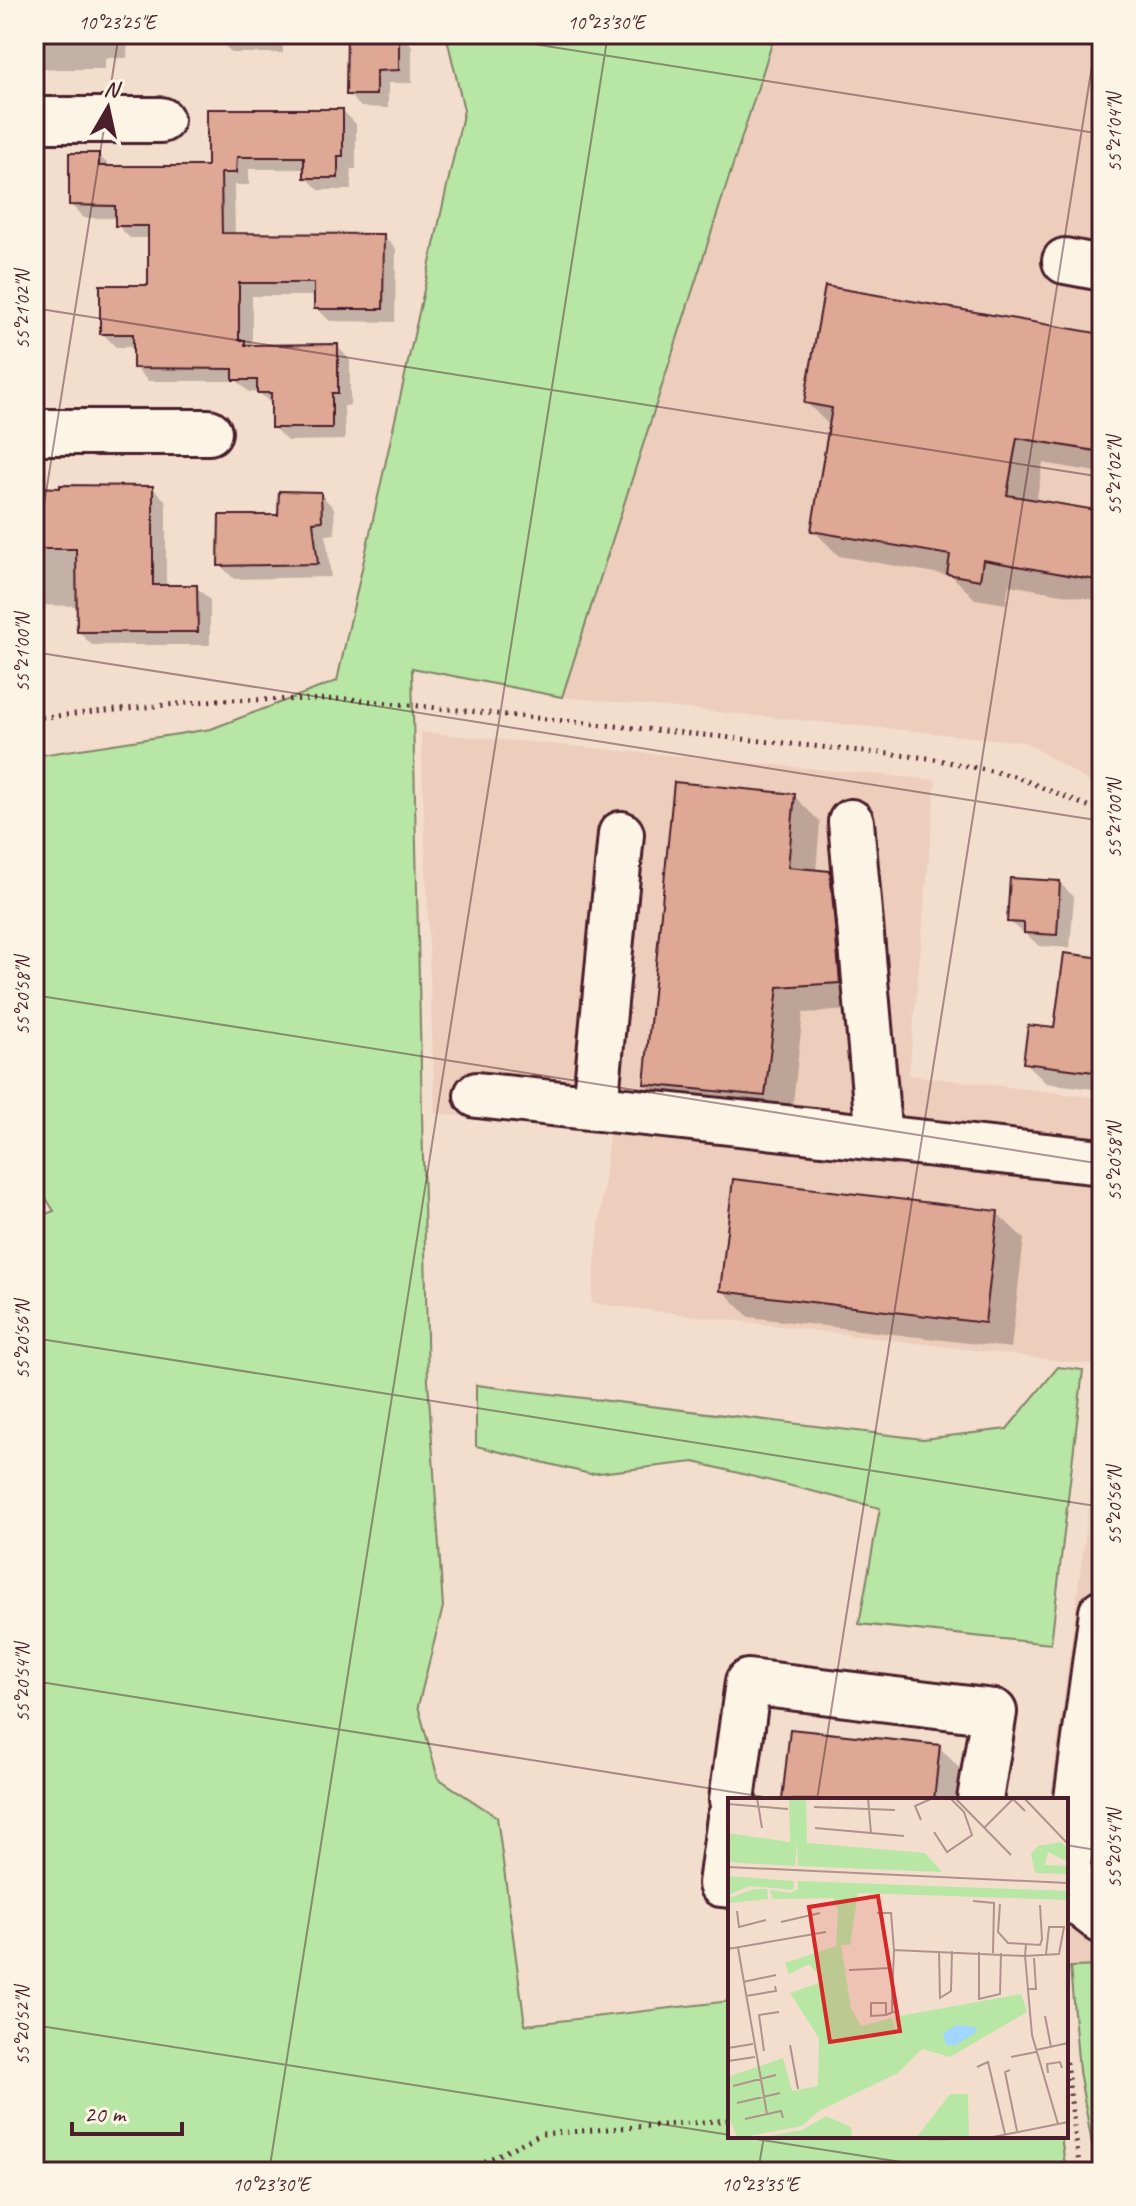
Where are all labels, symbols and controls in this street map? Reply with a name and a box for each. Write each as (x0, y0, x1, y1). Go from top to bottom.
text: 10°23'25"E (78, 10, 158, 35)
text: 10°23'30"E (567, 10, 647, 35)
north arrow (68, 68, 148, 148)
text: N (102, 74, 123, 105)
text: 55°21'04"N (1102, 91, 1127, 172)
text: 55°21'02"N (10, 268, 35, 349)
text: 55°21'02"N (1102, 434, 1127, 515)
text: 55°21'00"N (10, 611, 35, 692)
text: 55°21'00"N (1102, 777, 1127, 858)
text: 55°20'58"N (10, 954, 35, 1035)
text: 55°20'58"N (1102, 1120, 1127, 1201)
text: 55°20'56"N (10, 1298, 35, 1379)
text: 55°20'56"N (1102, 1464, 1127, 1545)
text: 55°20'54"N (10, 1641, 35, 1722)
inset map (728, 1798, 1068, 2138)
text: 55°20'54"N (1102, 1807, 1127, 1888)
text: 55°20'52"N (10, 1984, 35, 2065)
scale bar (72, 2086, 182, 2136)
text: 20 m (84, 2099, 127, 2129)
text: 10°23'30"E (232, 2172, 312, 2197)
text: 10°23'35"E (721, 2172, 801, 2197)

